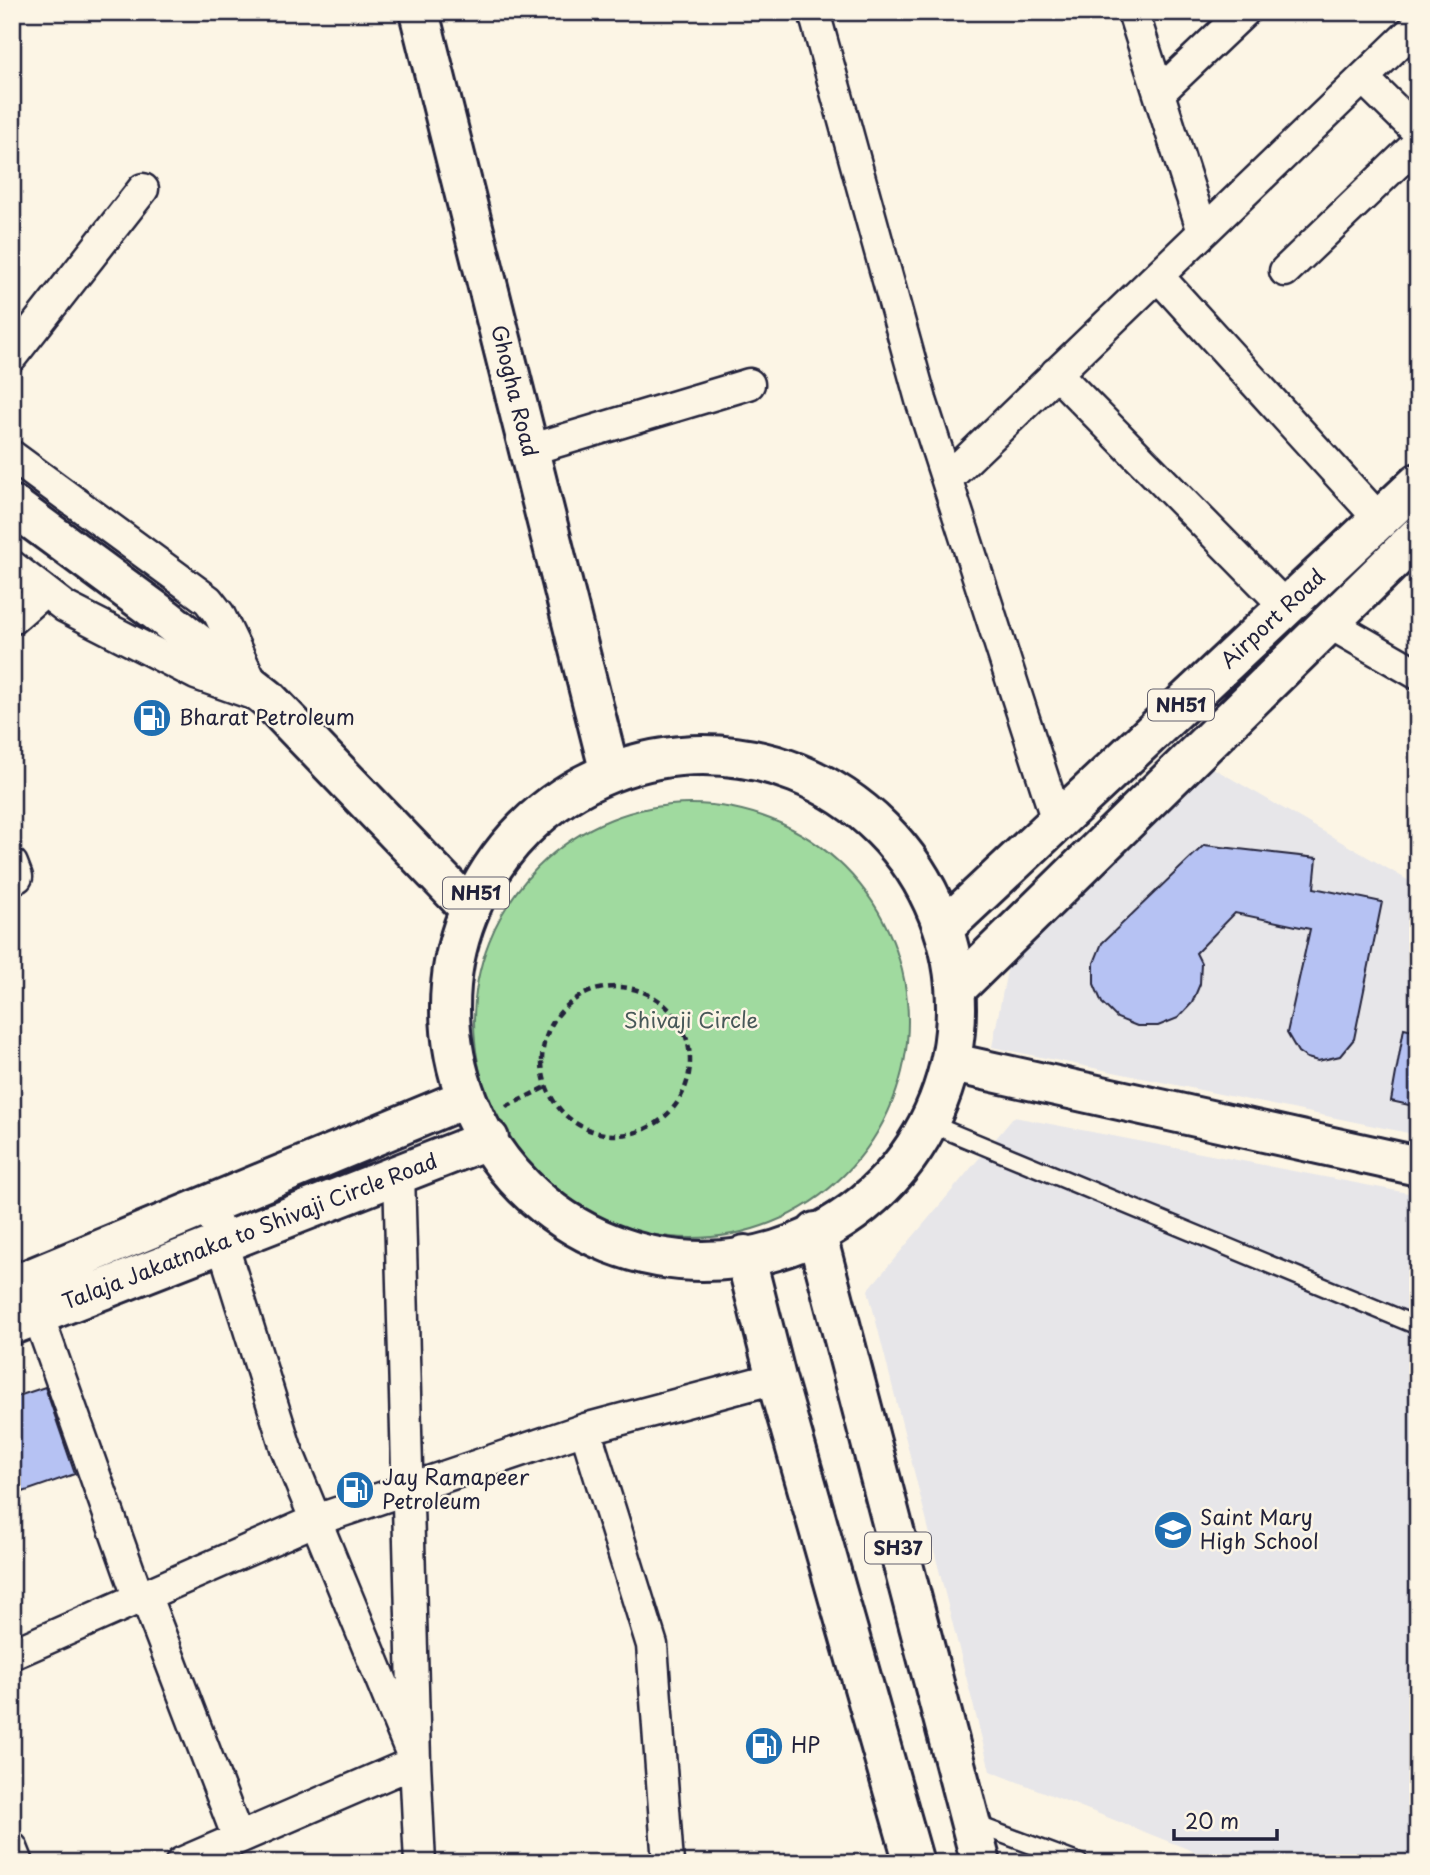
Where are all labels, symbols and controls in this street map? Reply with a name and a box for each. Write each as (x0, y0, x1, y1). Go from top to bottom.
street label: Ghogha Road (484, 321, 548, 460)
street label: Airport Road (1212, 560, 1331, 675)
road number: NH51 (1148, 690, 1214, 720)
fuel station icon: Bharat Petroleum (131, 697, 173, 739)
place label: Bharat Petroleum (179, 700, 355, 732)
road number: NH51 (443, 878, 509, 908)
park label: Shivaji Circle (624, 1003, 758, 1035)
street label: Talaja Jakatnaka to Shivaji Circle Road (57, 1144, 442, 1317)
place label: Jay Ramapeer Petroleum (382, 1460, 530, 1516)
fuel station icon: Jay Ramapeer Petroleum (334, 1469, 376, 1511)
place label: Saint Mary High School (1200, 1500, 1319, 1556)
school or university icon: Saint Mary High School (1152, 1509, 1194, 1551)
road number: SH37 (865, 1532, 931, 1564)
fuel station icon: HP (743, 1725, 785, 1767)
place label: HP (791, 1728, 820, 1760)
scale bar (1174, 1798, 1278, 1842)
text: 20 m (1185, 1804, 1239, 1836)

